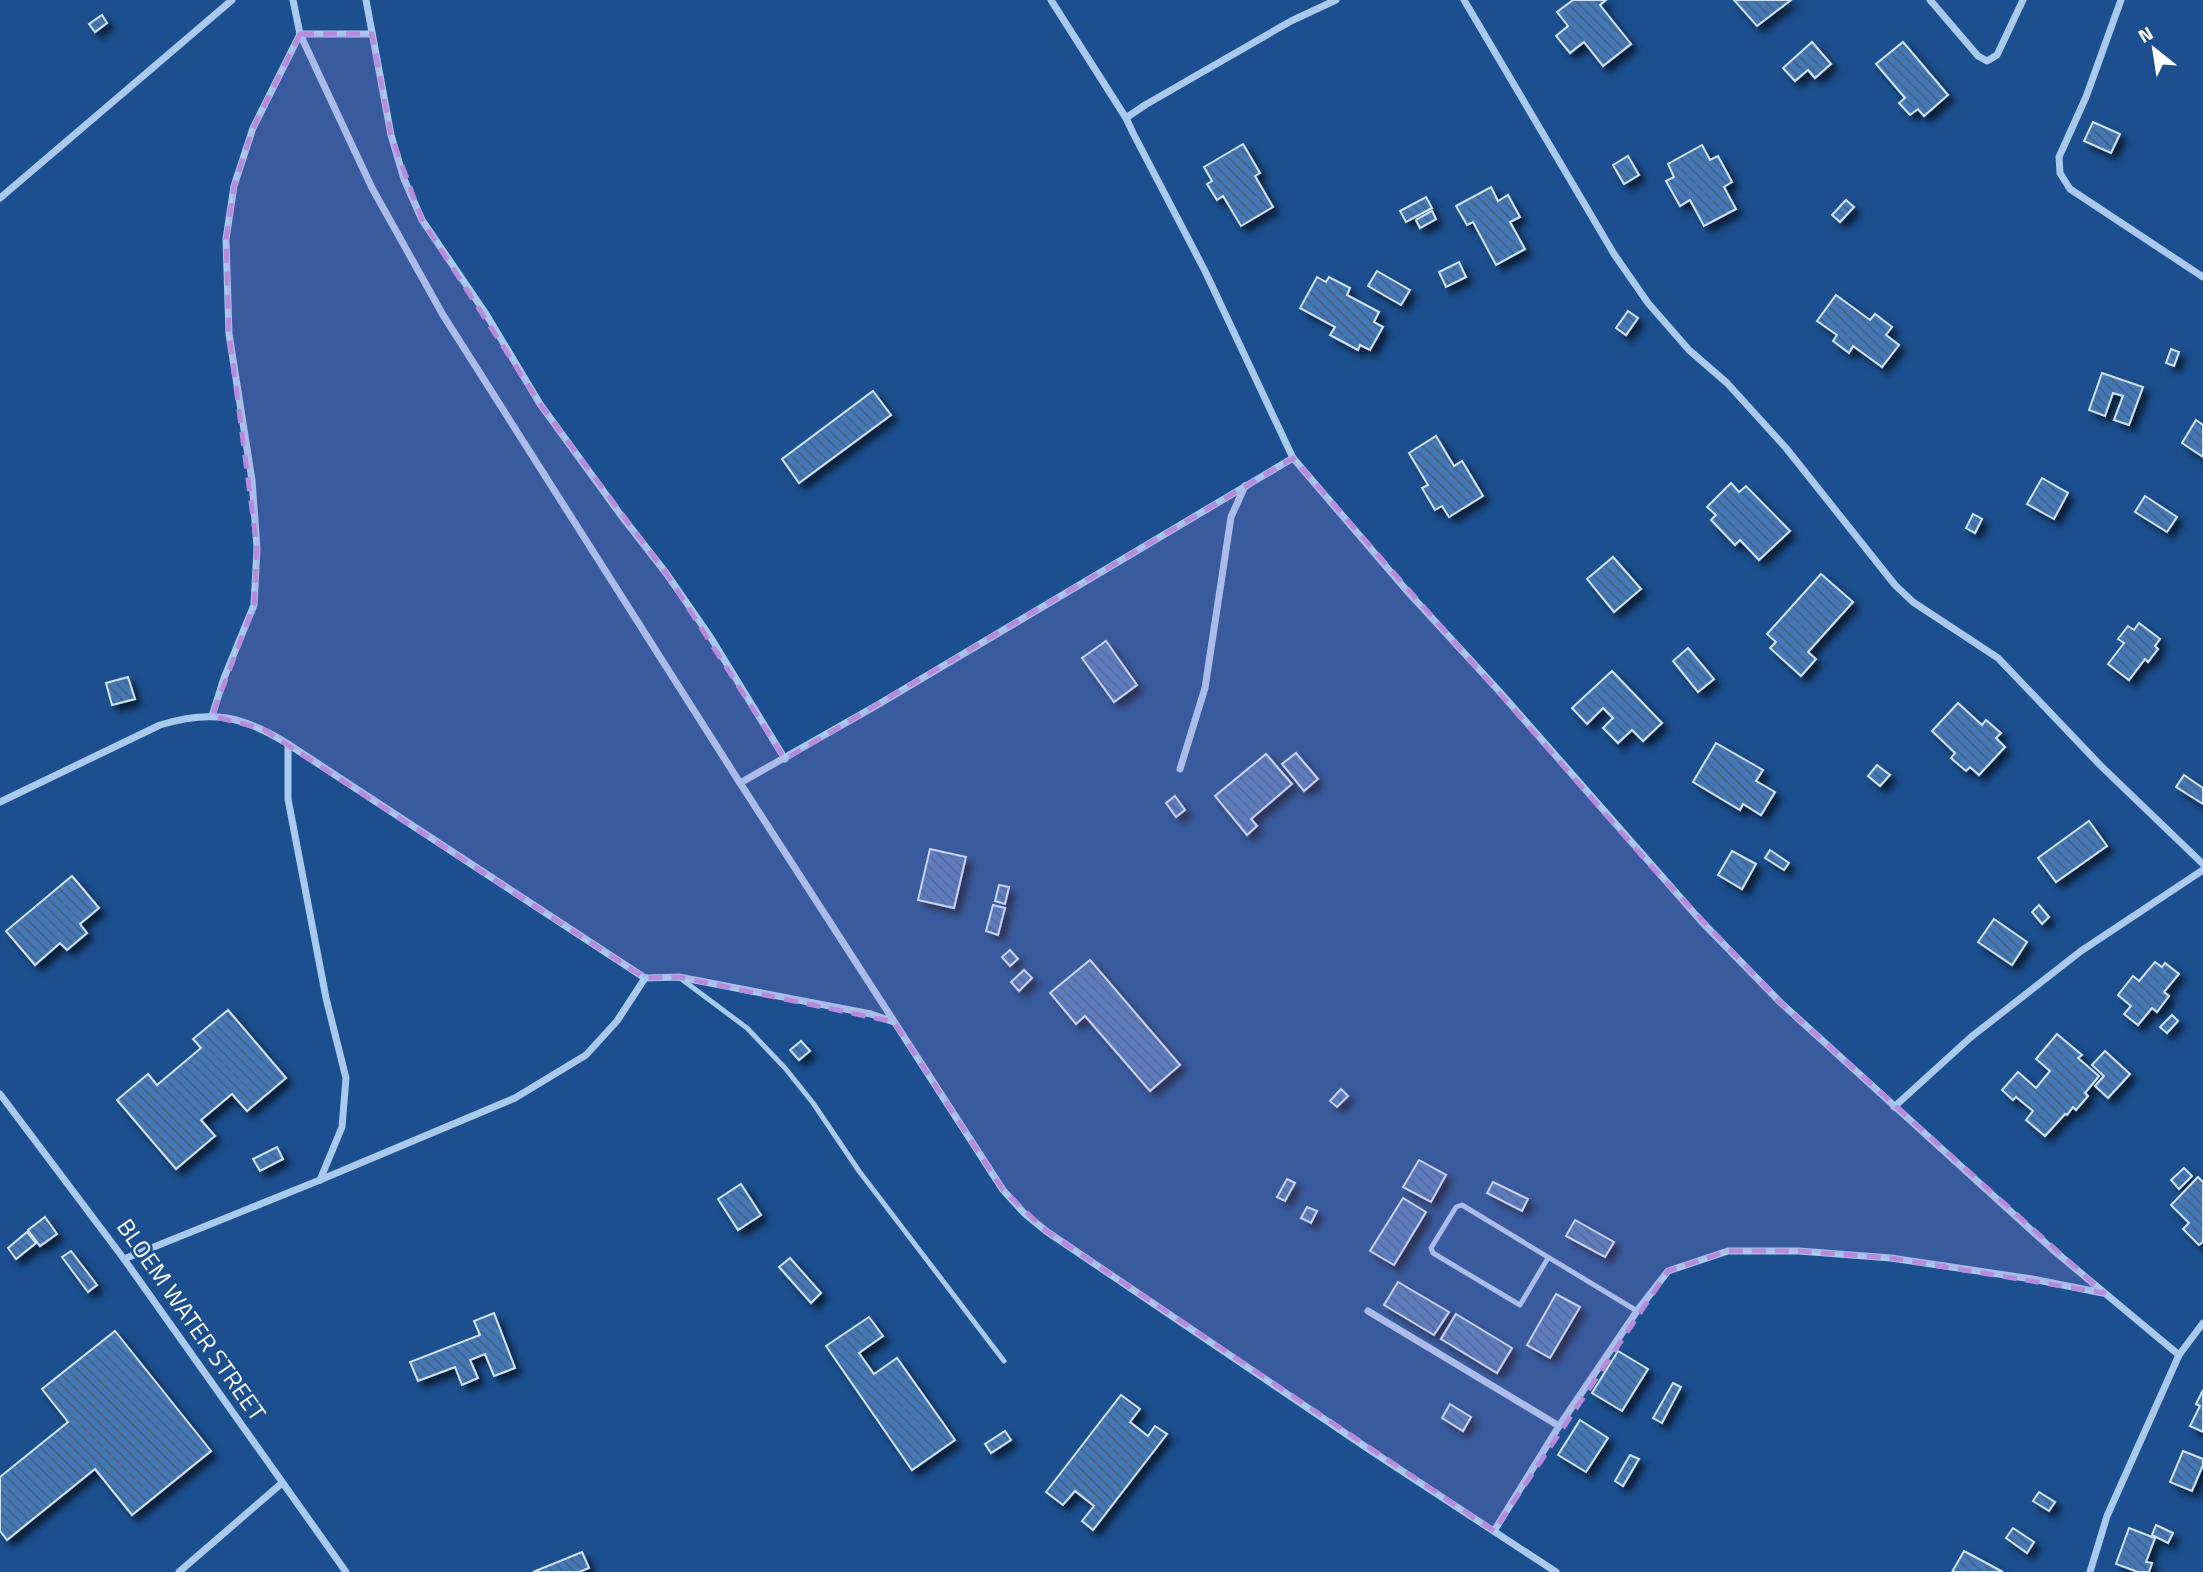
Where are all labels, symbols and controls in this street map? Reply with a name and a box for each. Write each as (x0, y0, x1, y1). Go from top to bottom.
north arrow (2119, 14, 2189, 84)
text: N (2132, 18, 2158, 50)
street label: BLOEM WATER STREET (108, 1211, 276, 1428)

